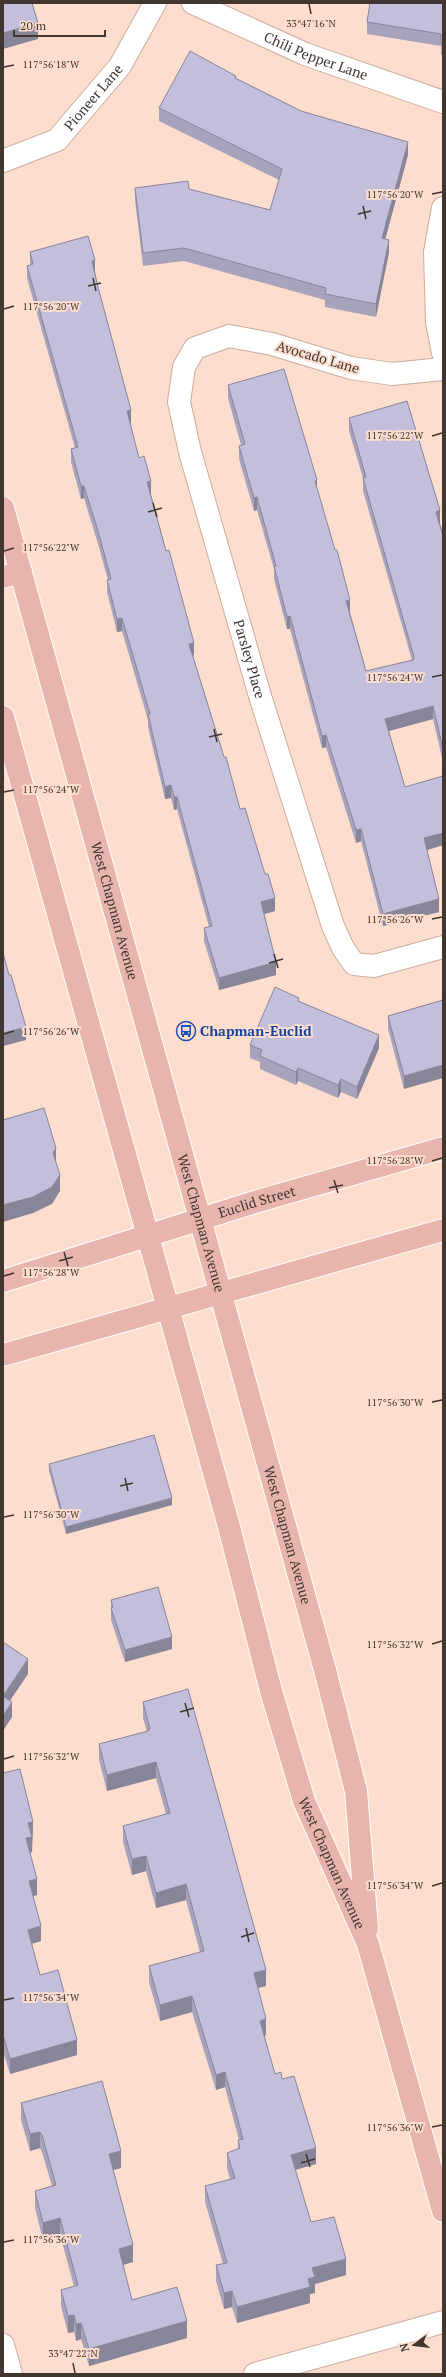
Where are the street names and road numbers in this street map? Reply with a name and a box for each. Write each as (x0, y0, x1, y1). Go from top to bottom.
street label: Chili Pepper Lane (261, 27, 371, 84)
street label: Pioneer Lane (59, 60, 127, 134)
street label: Avocado Lane (274, 336, 362, 377)
street label: Parsley Place (230, 617, 270, 701)
street label: West Chapman Avenue (87, 839, 143, 982)
street label: West Chapman Avenue (173, 1152, 230, 1294)
street label: Euclid Street (216, 1181, 298, 1222)
street label: West Chapman Avenue (260, 1464, 316, 1606)
street label: West Chapman Avenue (294, 1794, 370, 1932)

